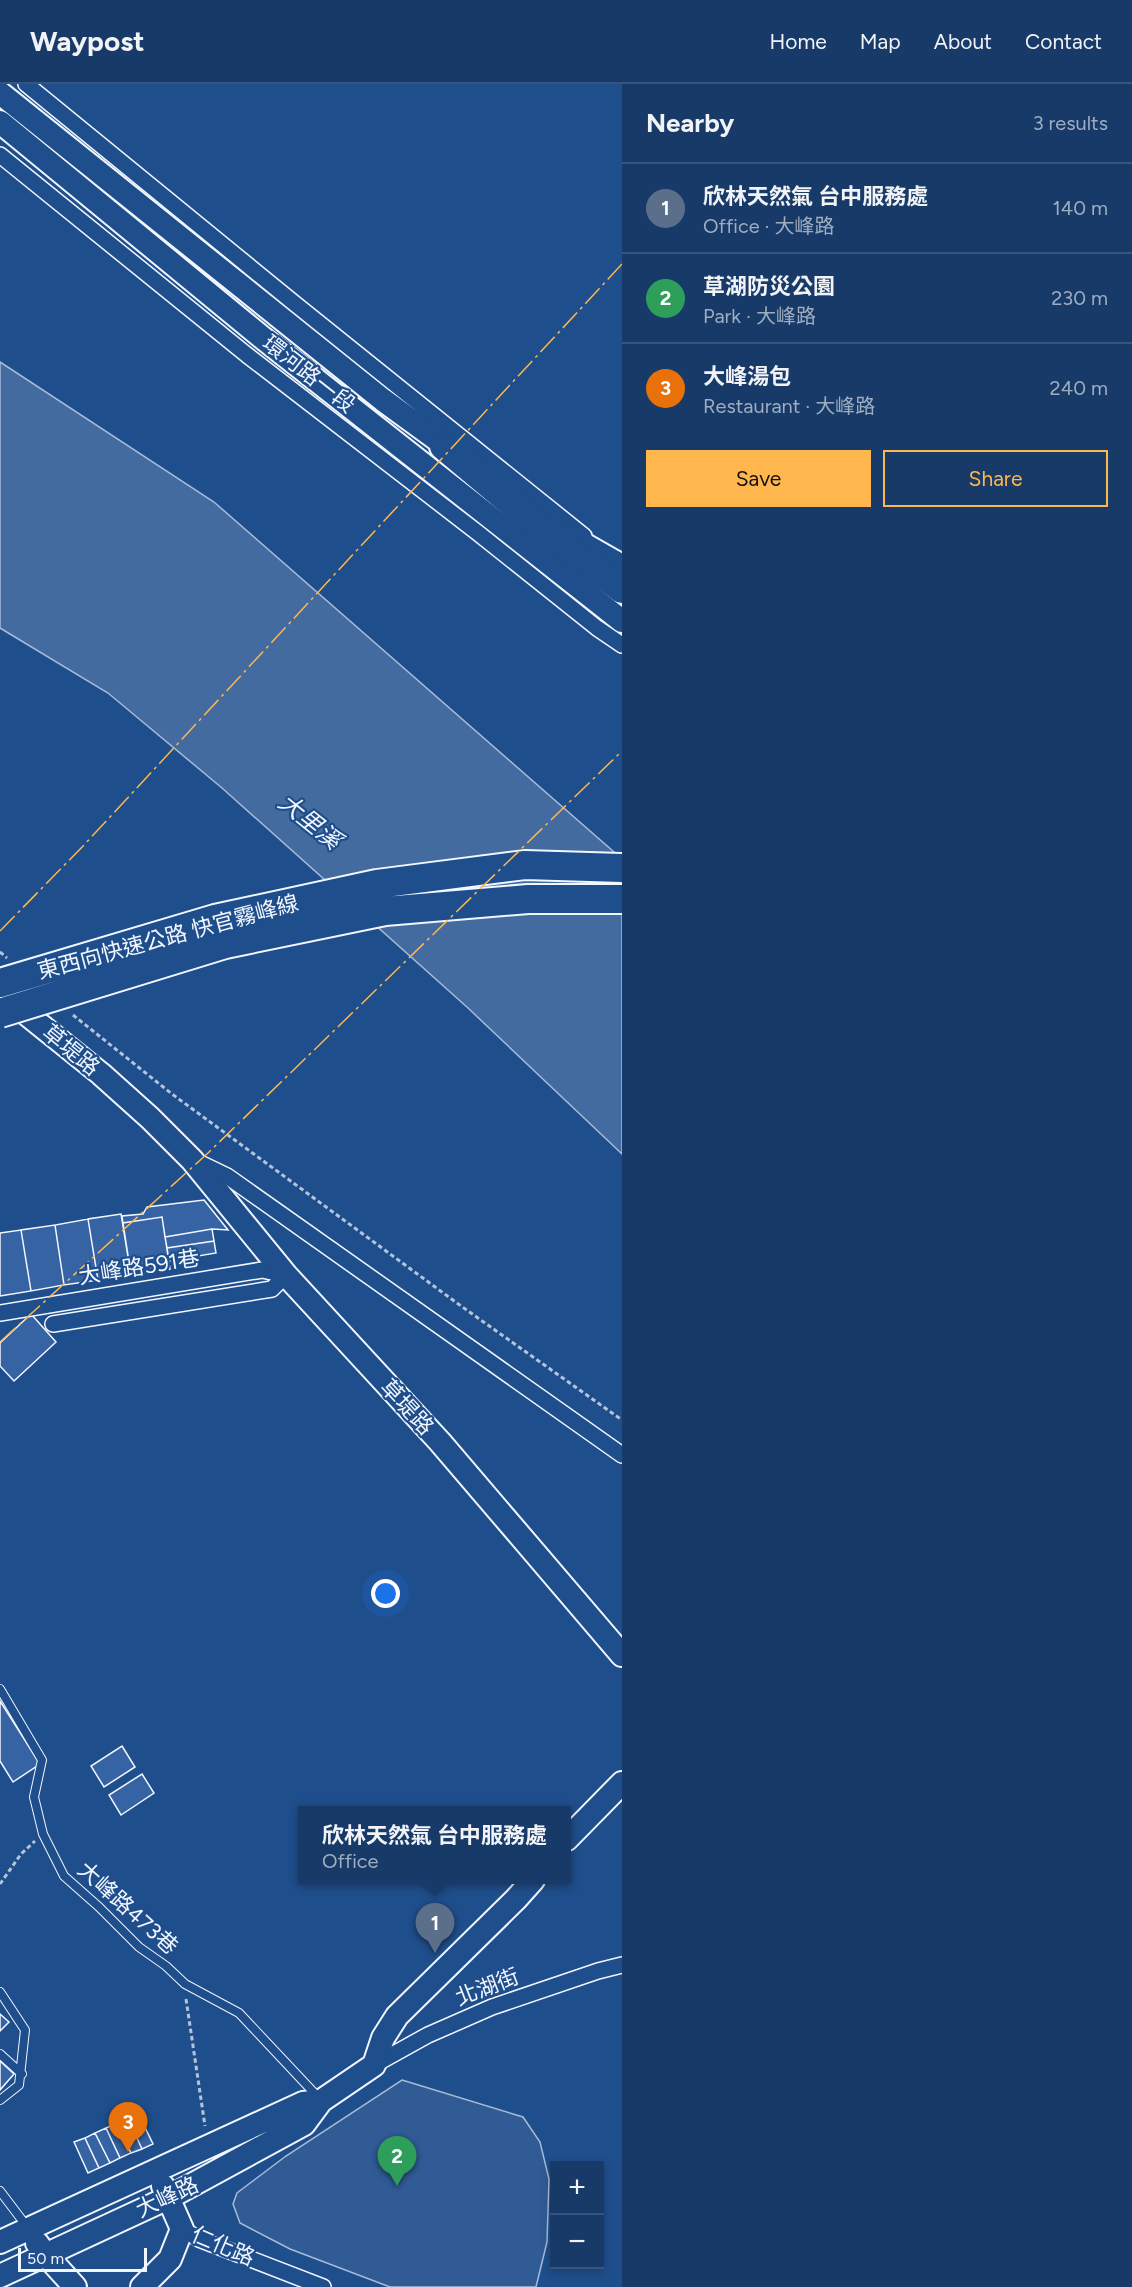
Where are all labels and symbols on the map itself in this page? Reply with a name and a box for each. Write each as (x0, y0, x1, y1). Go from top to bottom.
street label: 環河路一段 (257, 329, 361, 419)
water label: 大里溪 (273, 787, 349, 857)
street label: 東西向快速公路 快官霧峰線 (34, 889, 302, 985)
street label: 草堤路 (37, 1019, 105, 1081)
street label: 大峰路591巷 (77, 1244, 201, 1290)
street label: 草堤路 (375, 1374, 439, 1440)
your location (371, 1579, 400, 1608)
street label: 大峰路473巷 (72, 1856, 184, 1960)
pin: 1 (416, 1904, 454, 1953)
street label: 北湖街 (451, 1963, 523, 2011)
pin: 3 (108, 2102, 148, 2152)
pin: 2 (378, 2136, 416, 2186)
street label: 大峰路 (131, 2171, 203, 2223)
street label: 仁化路 (187, 2221, 259, 2271)
scale bar (18, 2245, 147, 2272)

